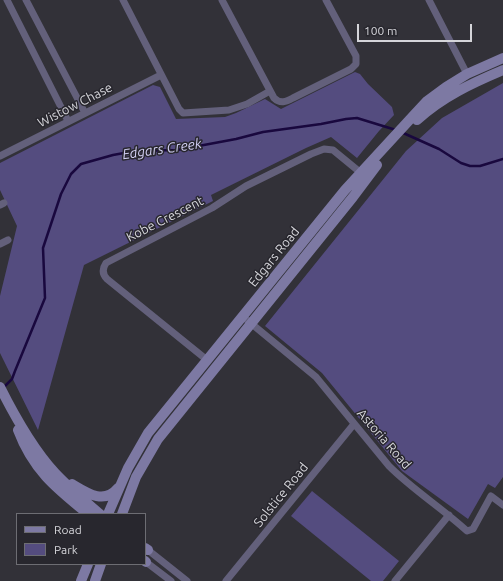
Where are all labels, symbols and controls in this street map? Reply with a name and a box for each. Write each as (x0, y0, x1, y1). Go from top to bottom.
scale bar (359, 16, 474, 42)
text: 100 m (364, 24, 397, 37)
street label: Wistow Chase (35, 80, 115, 130)
water label: Edgars Creek (121, 135, 203, 163)
street label: Kobe Crescent (124, 193, 206, 245)
street label: Edgars Road (245, 224, 303, 290)
street label: Astoria Road (354, 406, 414, 472)
street label: Solstice Road (250, 460, 312, 530)
legend (16, 513, 146, 565)
text: Road (54, 523, 82, 536)
text: Park (54, 543, 78, 556)

